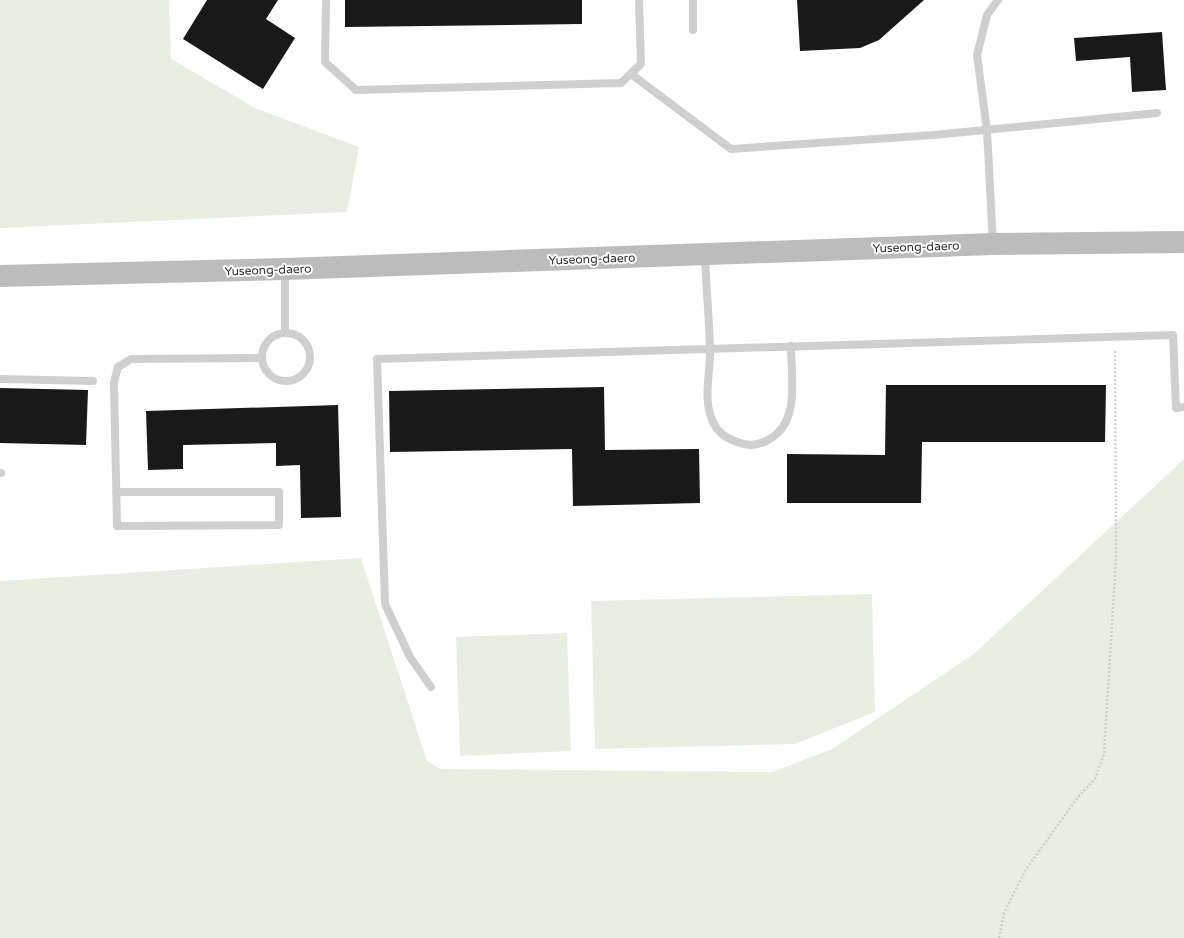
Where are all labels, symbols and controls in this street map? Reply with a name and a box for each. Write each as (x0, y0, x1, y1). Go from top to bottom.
street label: Yuseong-daero (872, 238, 960, 256)
street label: Yuseong-daero (548, 250, 636, 268)
street label: Yuseong-daero (224, 261, 312, 279)

